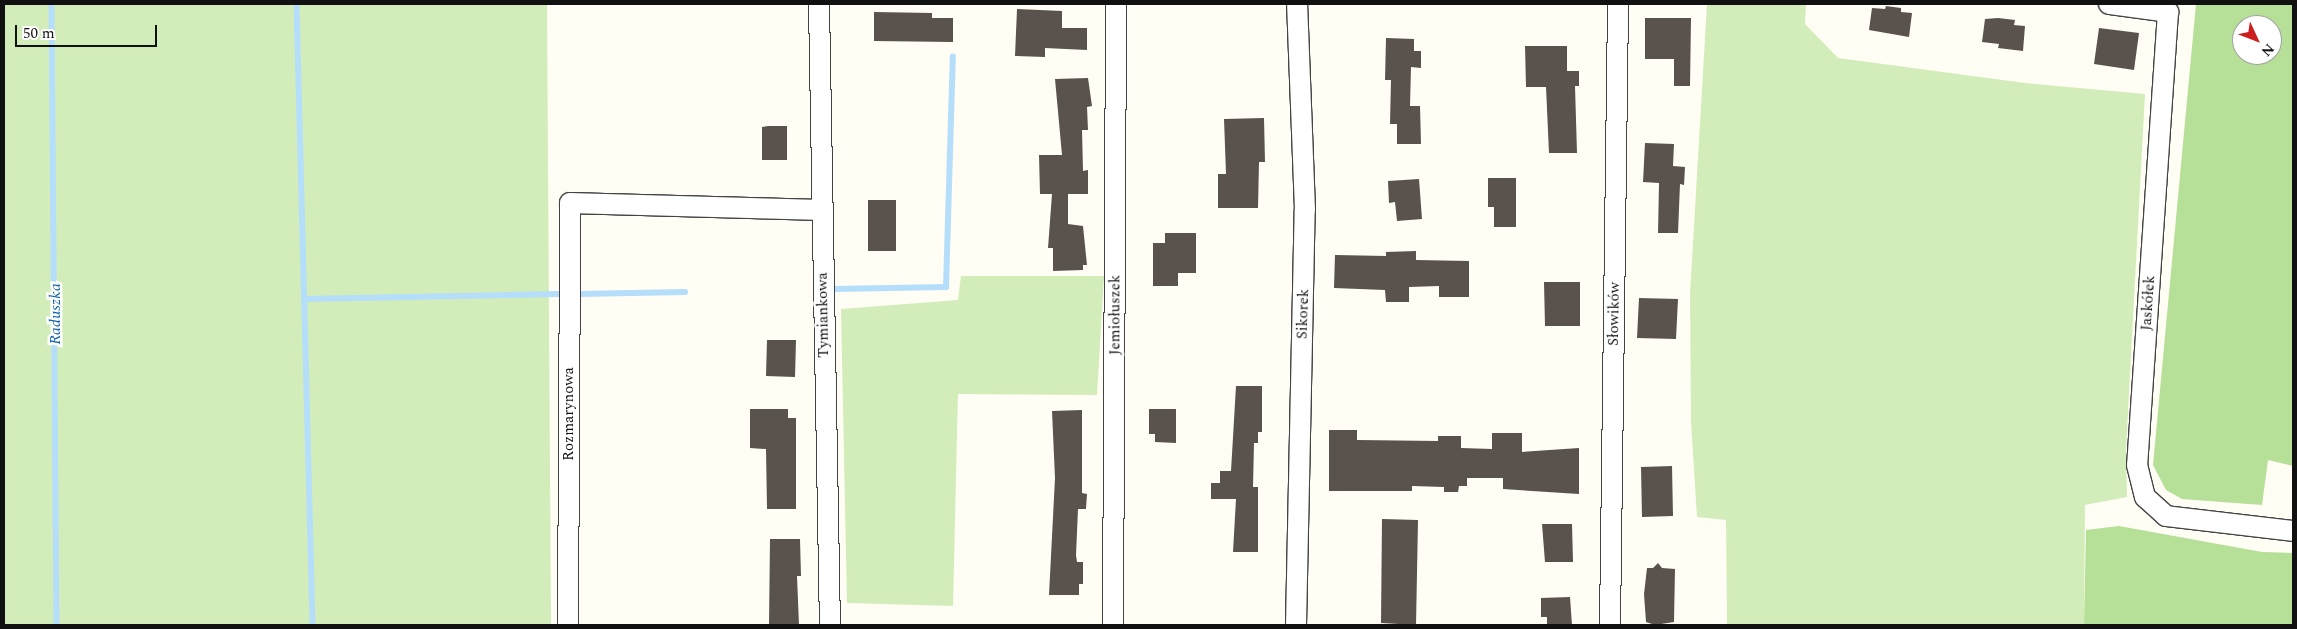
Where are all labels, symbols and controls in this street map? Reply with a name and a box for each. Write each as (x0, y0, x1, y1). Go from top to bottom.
scale bar (18, 15, 160, 47)
north arrow (2232, 15, 2282, 65)
text: 50 m (23, 22, 55, 45)
text: N (2256, 39, 2279, 61)
street label: Tymiankowa (813, 272, 833, 358)
street label: Jemiołuszek (1106, 275, 1124, 355)
street label: Jaskółek (2137, 275, 2159, 331)
street label: Słowików (1604, 282, 1624, 346)
water label: Raduszka (45, 283, 65, 345)
street label: Sikorek (1293, 288, 1313, 340)
street label: Rozmarynowa (560, 367, 578, 461)

